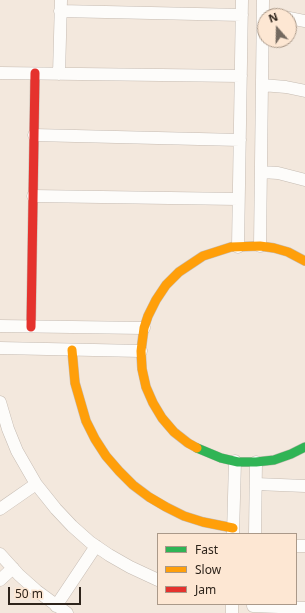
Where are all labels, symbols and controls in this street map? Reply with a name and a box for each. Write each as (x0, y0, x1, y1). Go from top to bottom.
north arrow (257, 8, 297, 48)
text: N (266, 9, 280, 26)
legend (157, 533, 297, 605)
text: Fast (195, 541, 218, 558)
text: Slow (195, 561, 221, 578)
scale bar (10, 579, 83, 605)
text: Jam (195, 581, 216, 598)
text: 50 m (15, 585, 43, 602)

